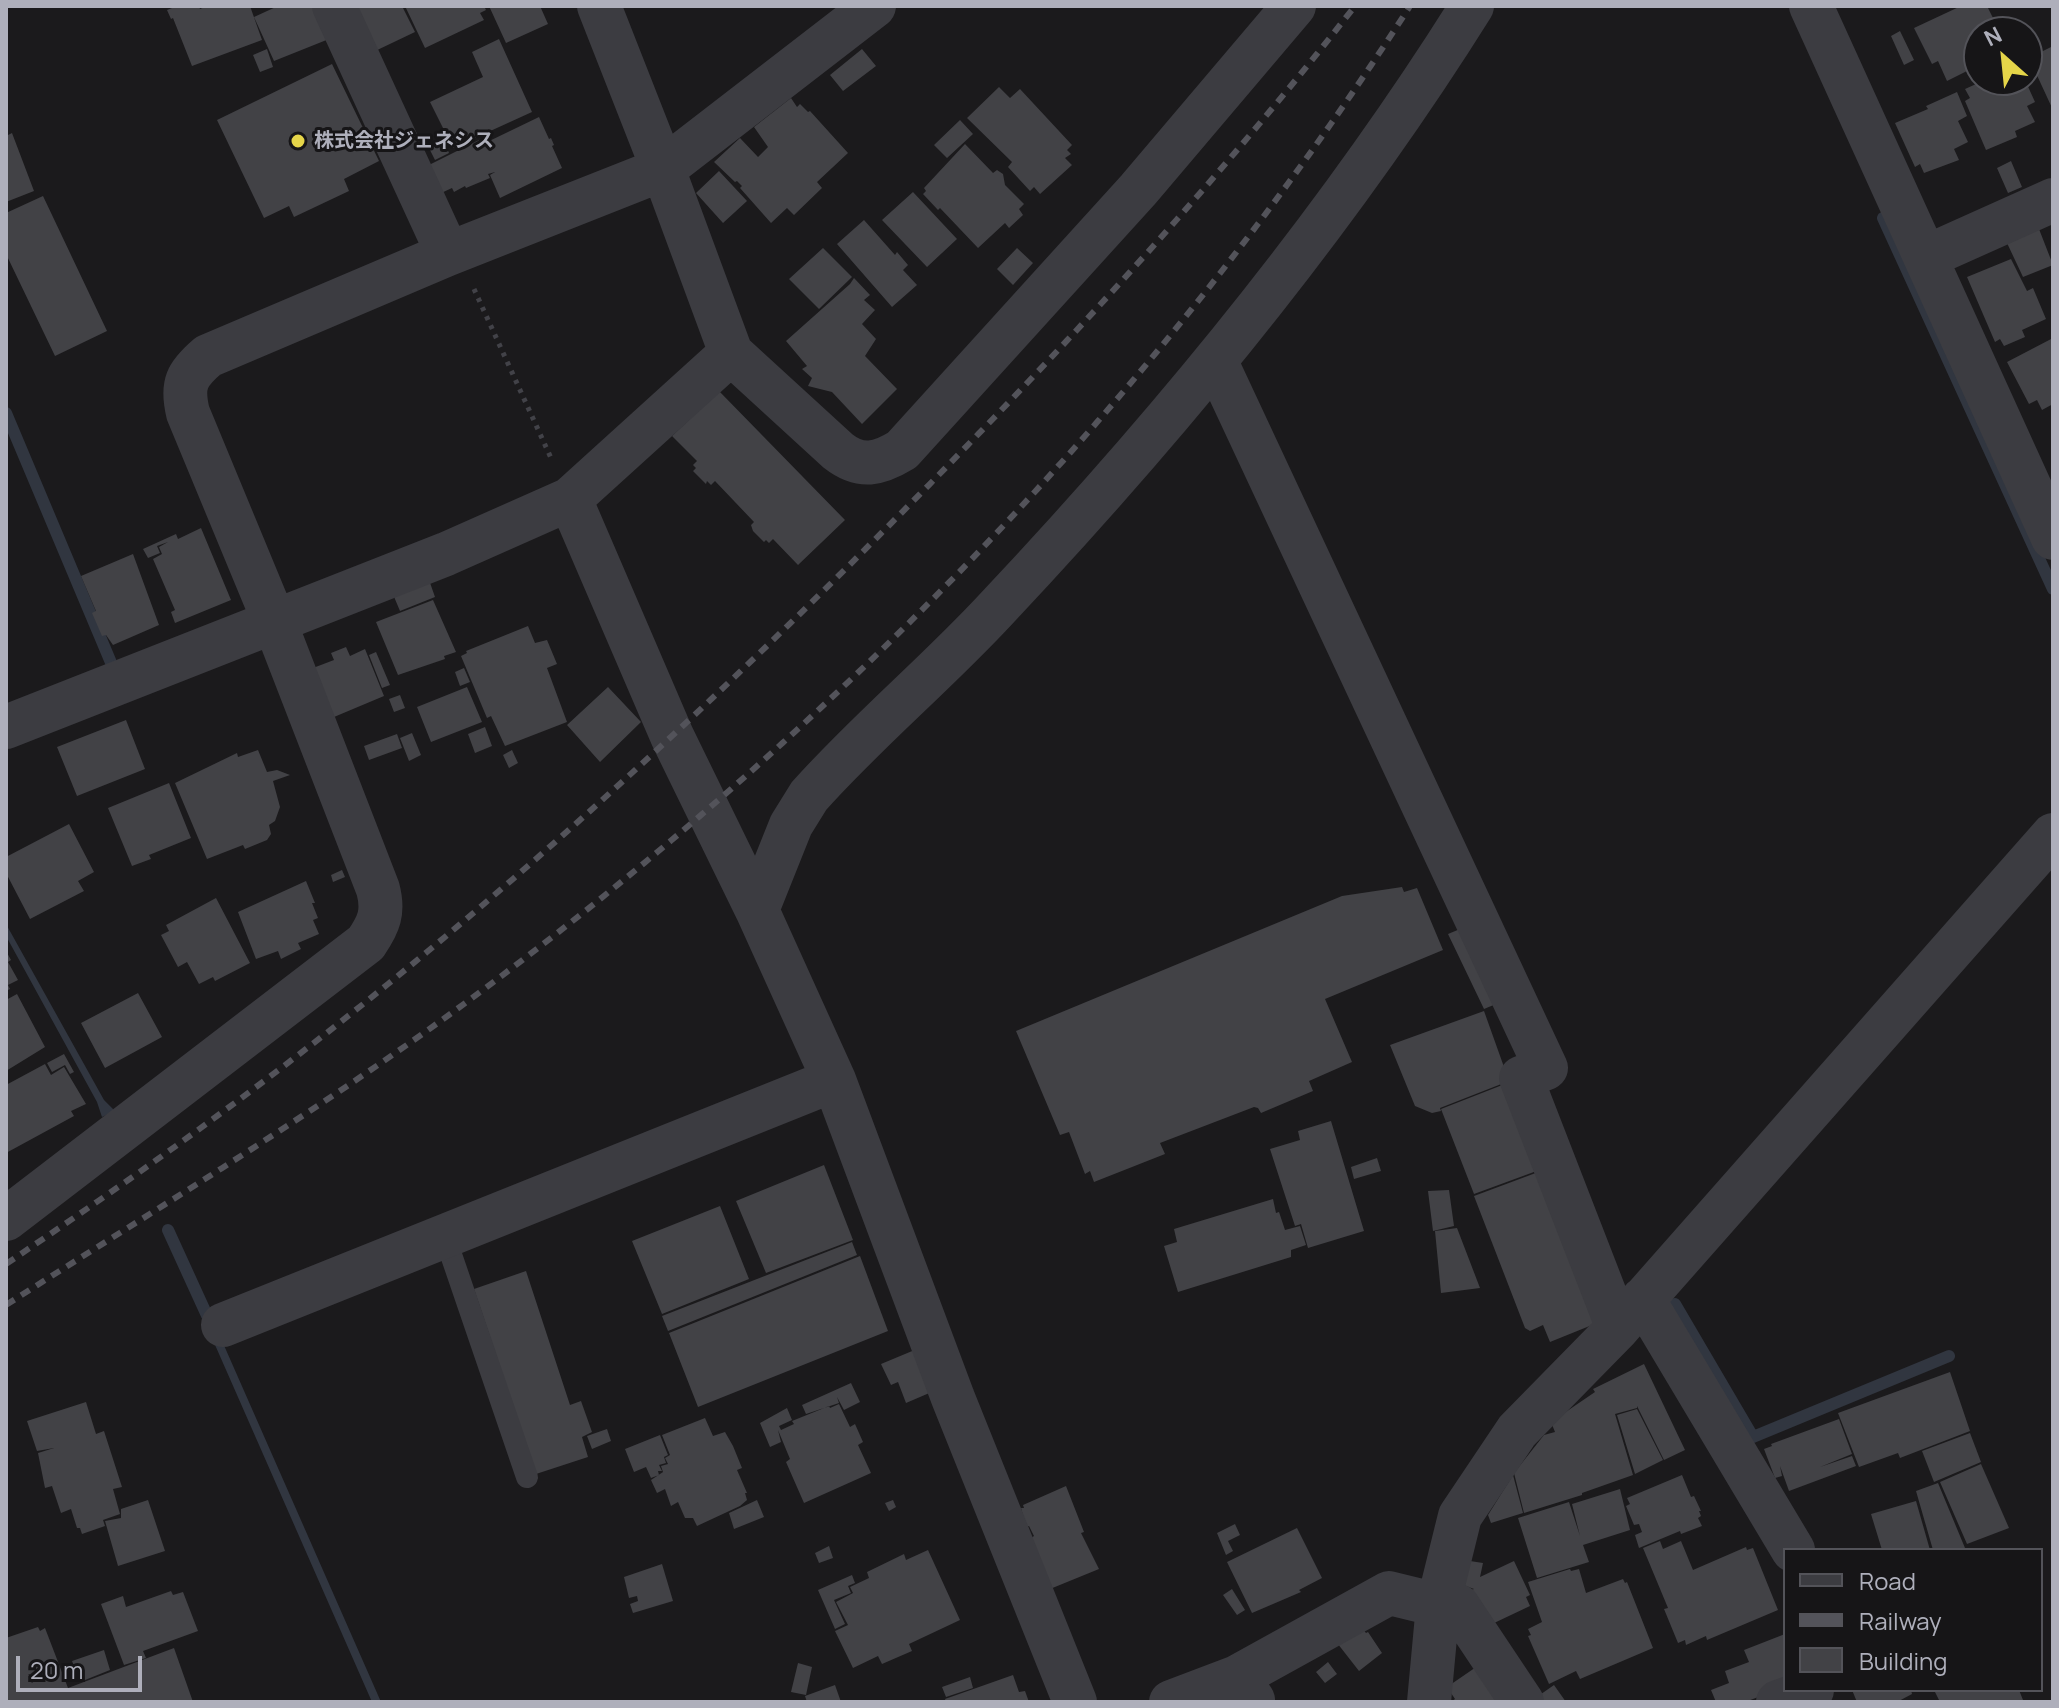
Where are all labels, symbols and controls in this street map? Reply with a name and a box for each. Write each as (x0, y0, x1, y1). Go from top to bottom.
north arrow (1963, 16, 2043, 96)
text: N (1979, 19, 2007, 53)
place label: 株式会社ジェネシス (314, 129, 494, 153)
marker: 株式会社ジェネシス (289, 132, 307, 150)
legend (1783, 1548, 2043, 1692)
text: Road (1859, 1564, 1916, 1597)
text: Railway (1859, 1604, 1942, 1637)
scale bar (20, 1640, 146, 1690)
text: Building (1859, 1644, 1947, 1677)
text: 20 m (30, 1653, 83, 1686)

